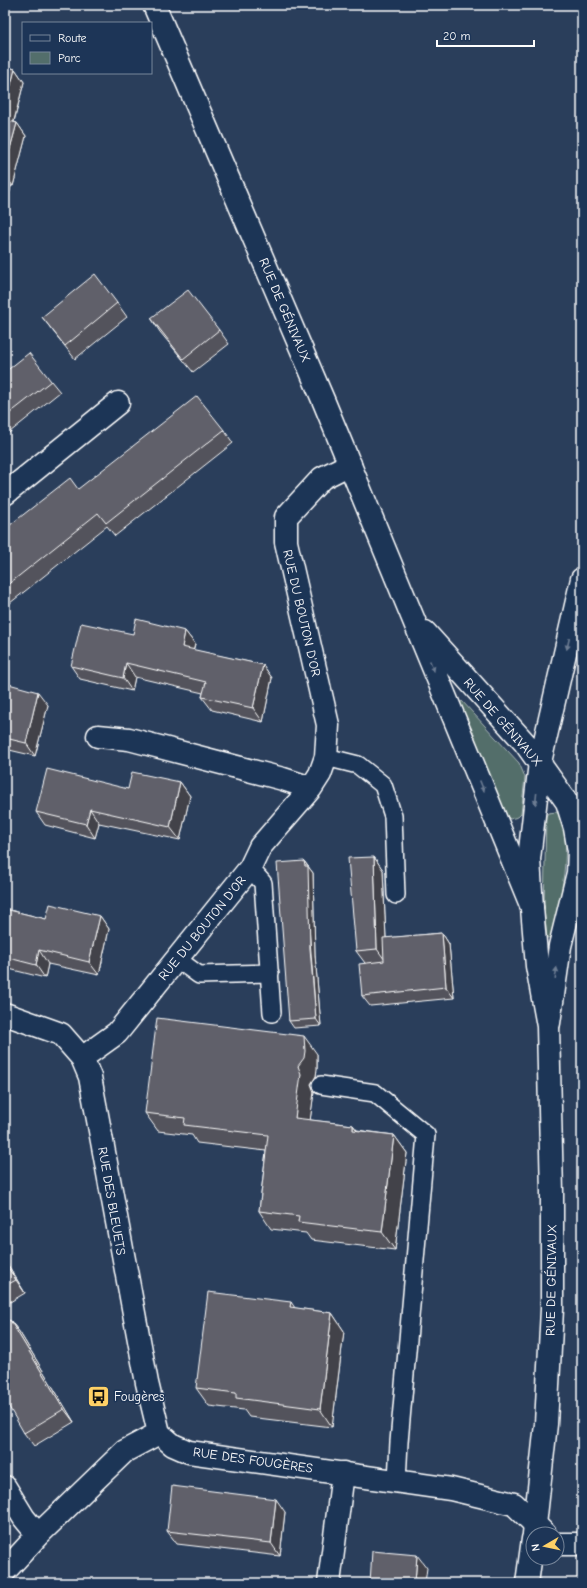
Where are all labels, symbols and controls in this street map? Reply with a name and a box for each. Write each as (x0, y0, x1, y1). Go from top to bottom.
legend (22, 22, 152, 74)
scale bar (437, 22, 534, 48)
text: 20 m (443, 29, 471, 43)
text: Route (58, 31, 87, 45)
text: Parc (58, 51, 81, 65)
street label: RUE DE GÉNIVAUX (256, 255, 315, 364)
street label: RUE DU BOUTON D'OR (280, 548, 324, 678)
one-way arrow (564, 638, 570, 650)
one-way arrow (429, 660, 435, 671)
street label: RUE DE GÉNIVAUX (461, 674, 546, 769)
one-way arrow (479, 781, 485, 793)
one-way arrow (533, 793, 539, 805)
street label: RUE DU BOUTON D'OR (155, 873, 249, 983)
one-way arrow (553, 967, 559, 980)
street label: RUE DES BLEUETS (95, 1146, 129, 1256)
street label: RUE DE GÉNIVAUX (542, 1224, 559, 1336)
bus stop icon: Fougères (86, 1383, 112, 1409)
place label: Fougères (114, 1389, 165, 1404)
street label: RUE DES FOUGÈRES (192, 1443, 314, 1476)
north arrow (525, 1526, 565, 1566)
text: N (529, 1543, 543, 1552)

